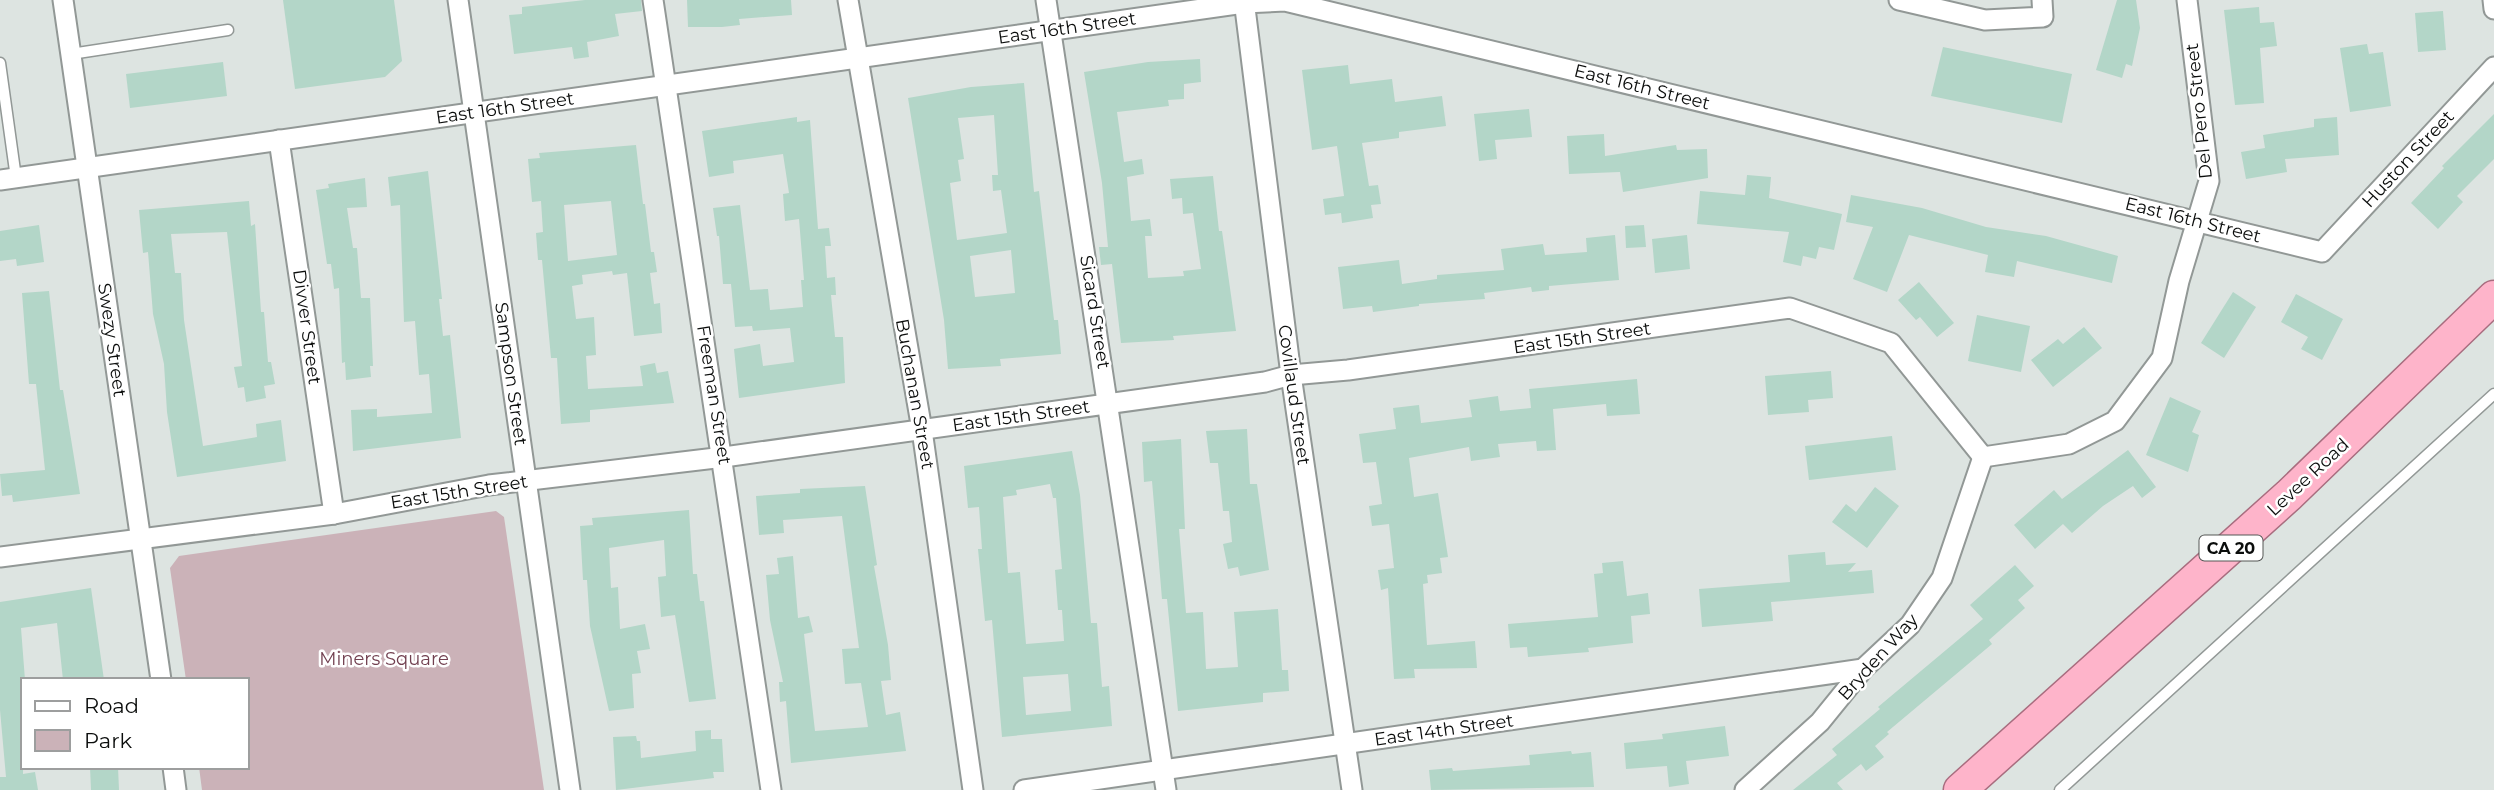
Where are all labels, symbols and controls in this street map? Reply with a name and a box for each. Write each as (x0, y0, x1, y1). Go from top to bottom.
street label: East 16th Street (996, 7, 1138, 49)
street label: Del Pero Street (2181, 42, 2217, 180)
street label: East 16th Street (1572, 59, 1712, 115)
street label: East 16th Street (434, 87, 576, 129)
street label: Huston Street (2357, 106, 2459, 212)
street label: East 16th Street (2123, 192, 2263, 248)
street label: Sicard Street (1075, 253, 1115, 371)
street label: Divver Street (288, 268, 326, 386)
street label: Swezy Street (93, 282, 131, 398)
street label: Sampson Street (490, 301, 532, 447)
street label: Buchanan Street (891, 317, 939, 471)
street label: East 15th Street (1512, 317, 1652, 359)
street label: Covillaud Street (1273, 323, 1315, 467)
street label: Freeman Street (692, 324, 736, 466)
street label: East 15th Street (951, 395, 1091, 437)
street label: Levee Road (2262, 433, 2354, 521)
street label: East 15th Street (389, 470, 529, 514)
road number: CA 20 (2200, 536, 2262, 561)
street label: Bryden Way (1833, 609, 1923, 705)
park label: Miners Square (319, 648, 449, 670)
legend (21, 678, 248, 769)
text: Road (84, 693, 139, 718)
street label: East 14th Street (1373, 709, 1515, 751)
text: Park (84, 728, 132, 753)

